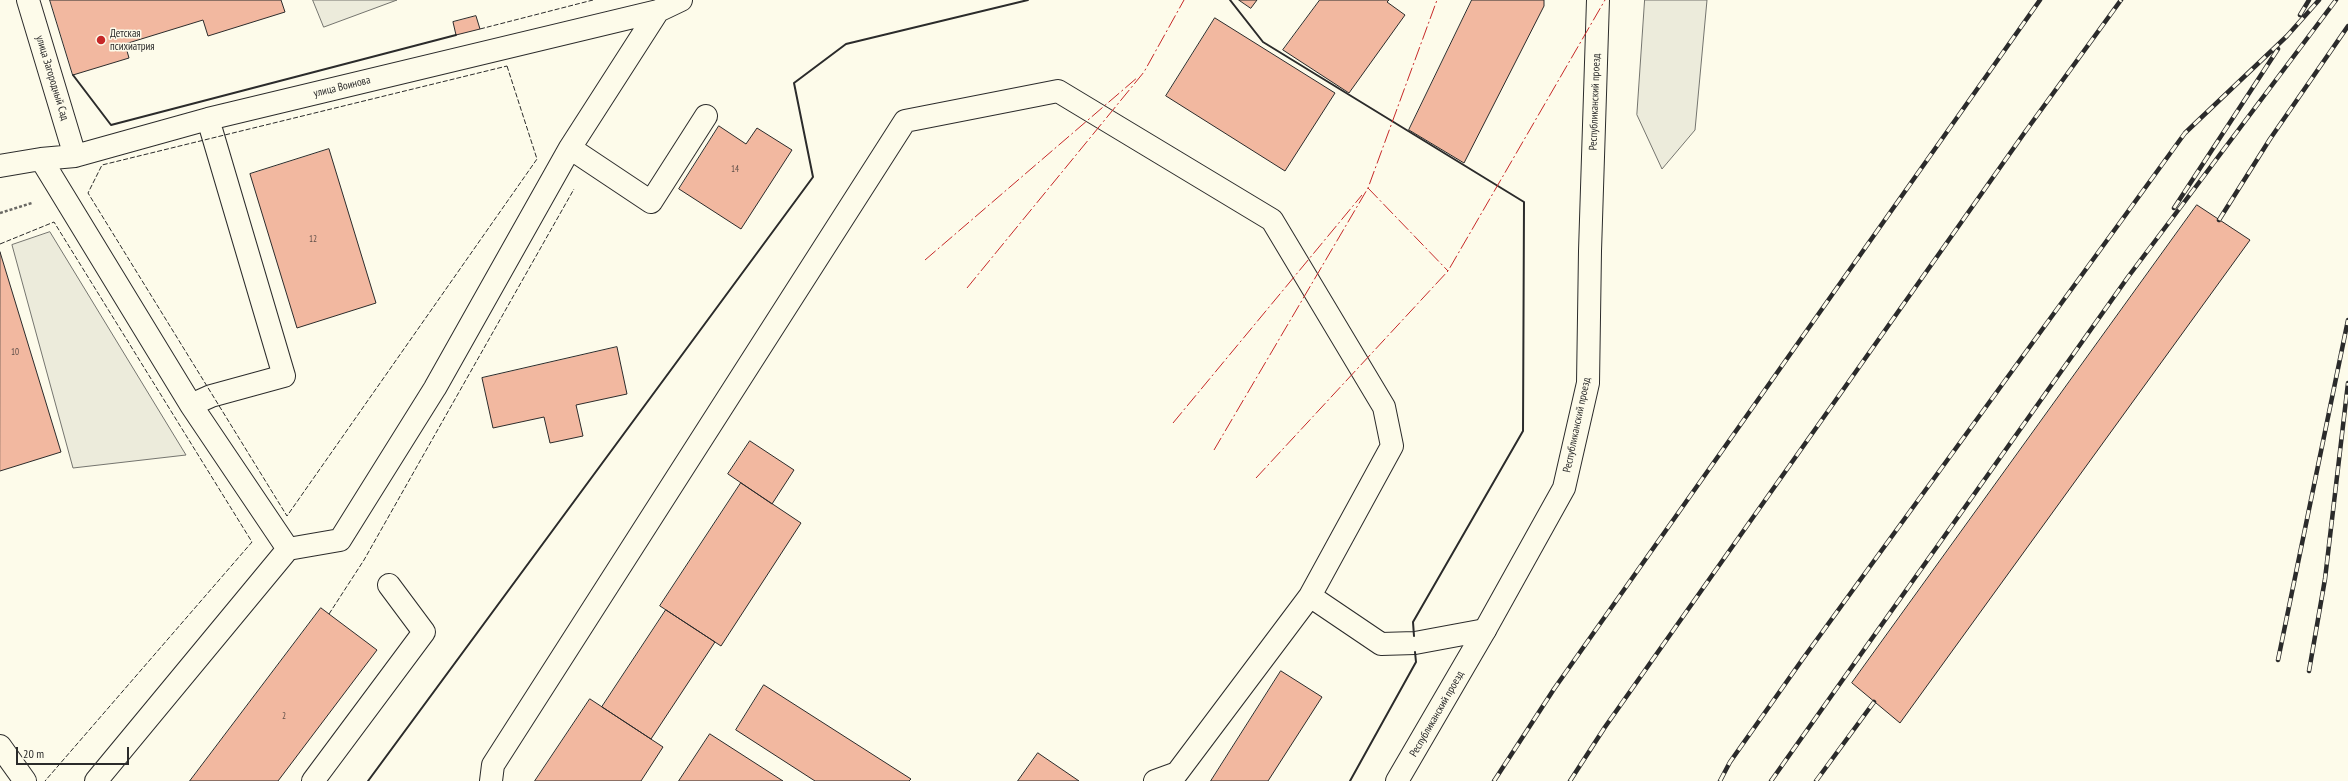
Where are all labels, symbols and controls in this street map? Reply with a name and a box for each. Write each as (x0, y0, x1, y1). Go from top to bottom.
place label: Детская психиатрия (110, 27, 155, 53)
street label: улица Загородный Сад (33, 34, 71, 122)
marker: Детская психиатрия (95, 34, 107, 46)
street label: Республиканский проезд (1587, 53, 1603, 151)
street label: улица Воинова (312, 74, 372, 100)
house number: 14 (731, 164, 739, 174)
house number: 12 (309, 234, 317, 244)
house number: 10 (11, 347, 19, 357)
street label: Республиканский проезд (1560, 376, 1594, 474)
street label: Республиканский проезд (1407, 669, 1467, 759)
house number: 2 (282, 711, 286, 721)
scale bar (18, 739, 131, 765)
text: 20 m (23, 746, 44, 761)

